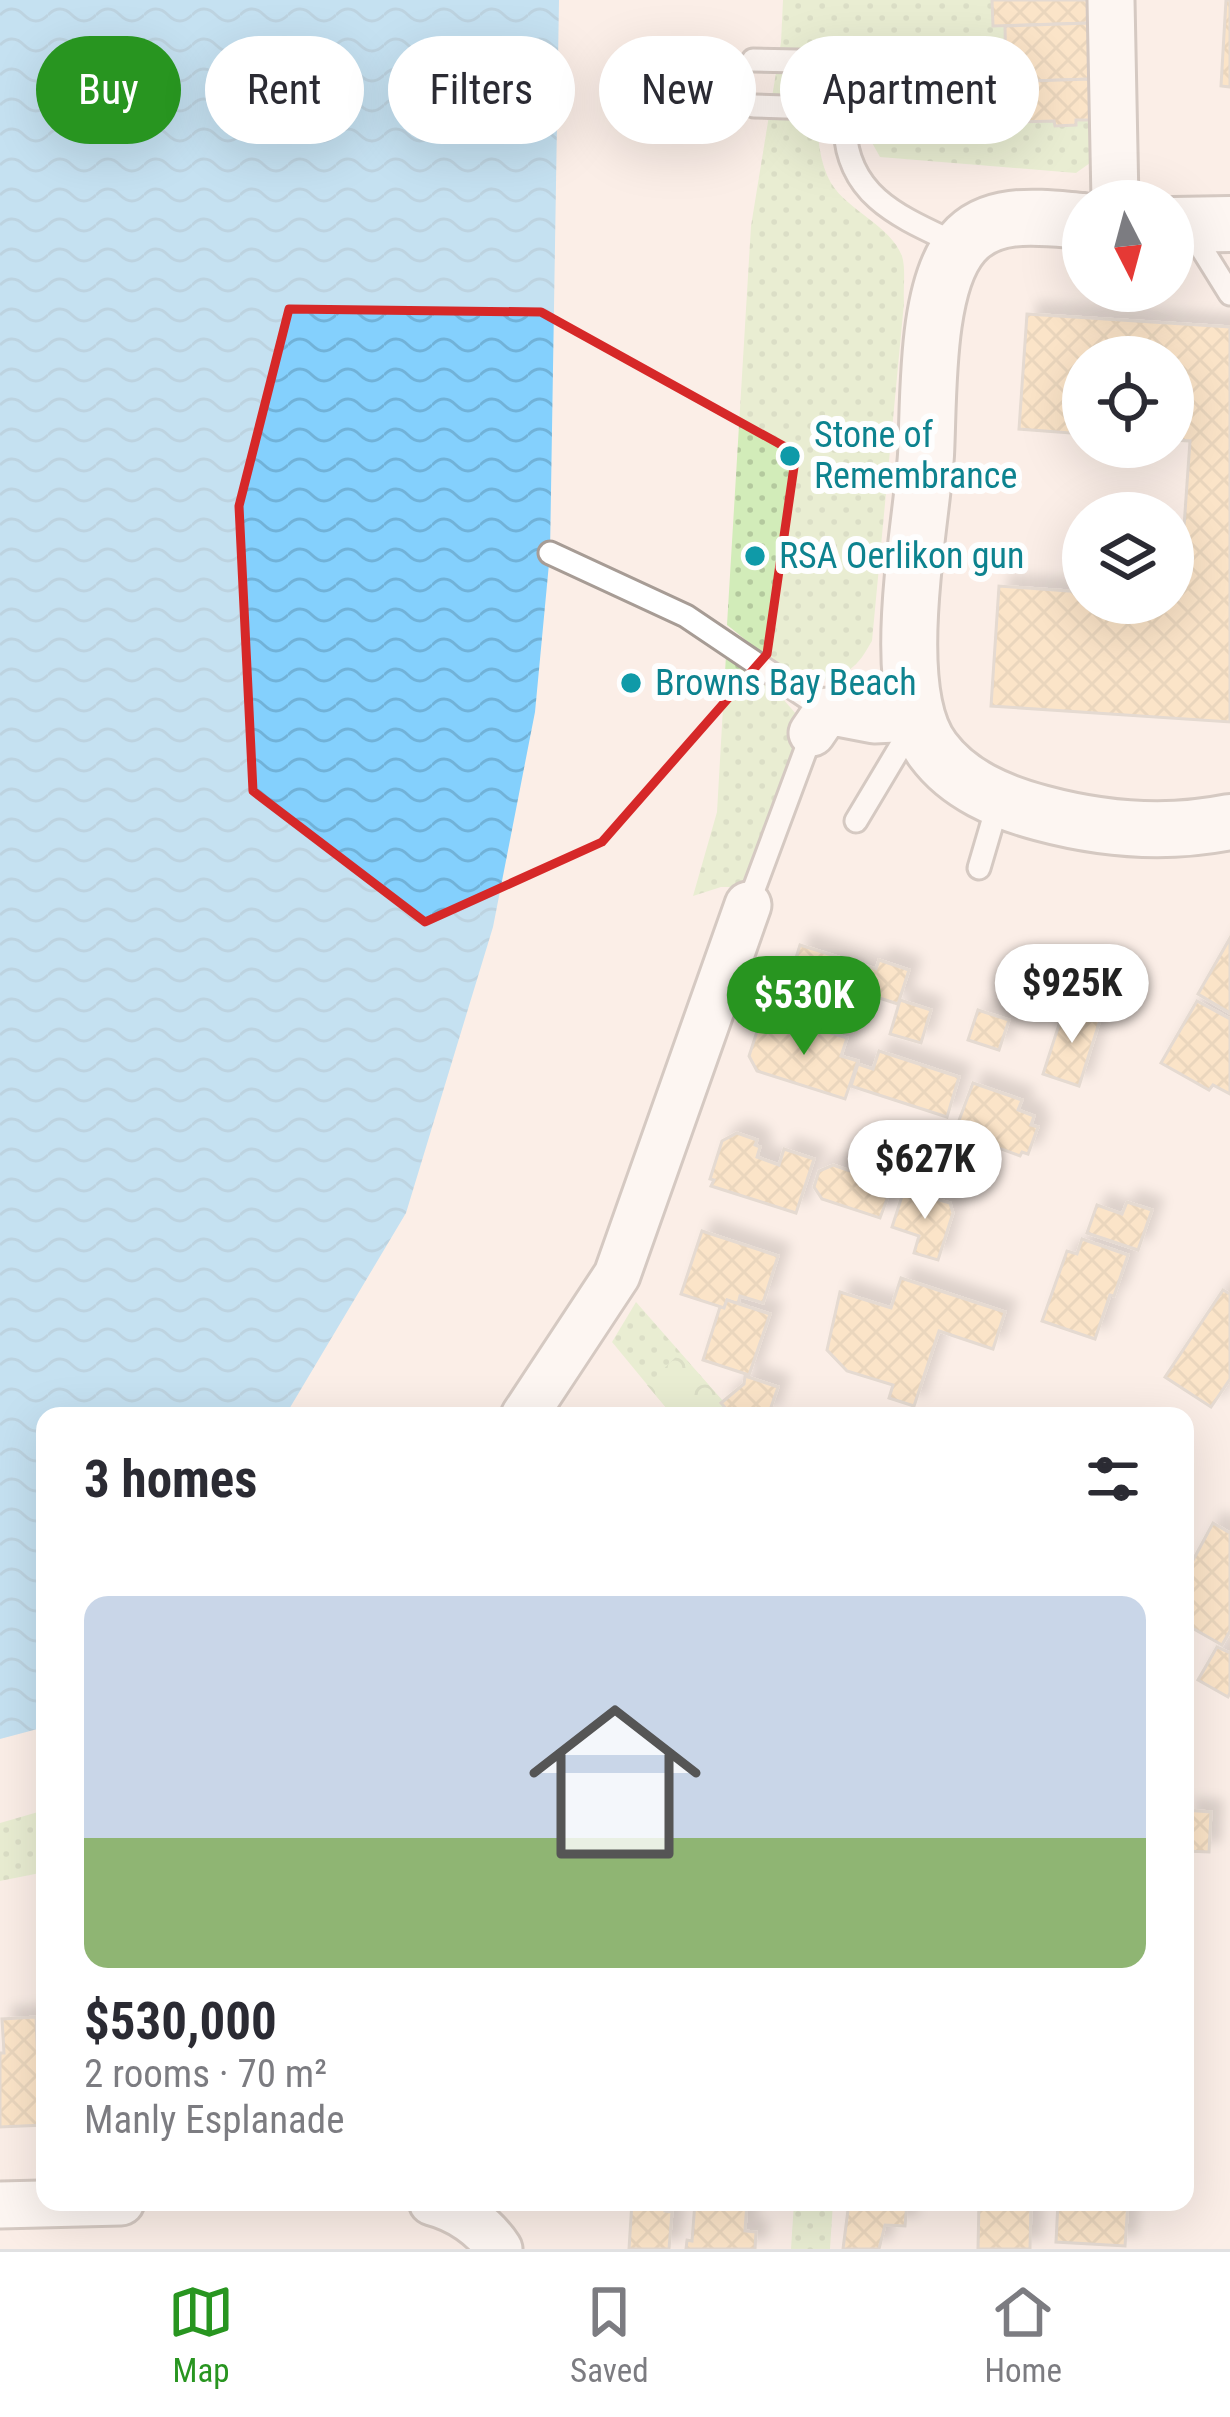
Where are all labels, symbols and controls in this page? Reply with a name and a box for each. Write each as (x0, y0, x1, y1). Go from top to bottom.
chip: Buy (36, 36, 181, 144)
chip: Rent (205, 36, 364, 144)
chip: Filters (388, 36, 575, 144)
chip: New (599, 36, 756, 144)
chip: Apartment (780, 36, 1039, 144)
north arrow (1062, 180, 1194, 312)
map controls (1062, 180, 1194, 624)
button: locate (1062, 336, 1194, 468)
place label: Stone of Remembrance (814, 414, 1017, 497)
marker: Stone of Remembrance (777, 443, 803, 469)
button: layers (1062, 492, 1194, 624)
place label: RSA Oerlikon gun (779, 535, 1024, 577)
marker: RSA Oerlikon gun (742, 543, 768, 569)
place label: Browns Bay Beach (655, 662, 917, 704)
marker: Browns Bay Beach (618, 670, 644, 696)
pin: $925K (988, 944, 1156, 1046)
pin: $530K (720, 956, 888, 1058)
text: $925K (1022, 960, 1122, 1006)
text: $530K (754, 972, 854, 1018)
pin: $627K (841, 1120, 1009, 1222)
text: $627K (875, 1136, 975, 1182)
icon: filters (1080, 1446, 1146, 1512)
text: 3 homes (84, 1450, 257, 1509)
icon: home (507, 1674, 723, 1890)
text: $530,000 (84, 1992, 277, 2051)
text: 2 rooms · 70 m² (84, 2051, 327, 2097)
text: Manly Esplanade (84, 2097, 344, 2143)
tab: Map (168, 2279, 234, 2390)
tab: Saved (570, 2279, 649, 2390)
tab: Home (985, 2279, 1062, 2390)

